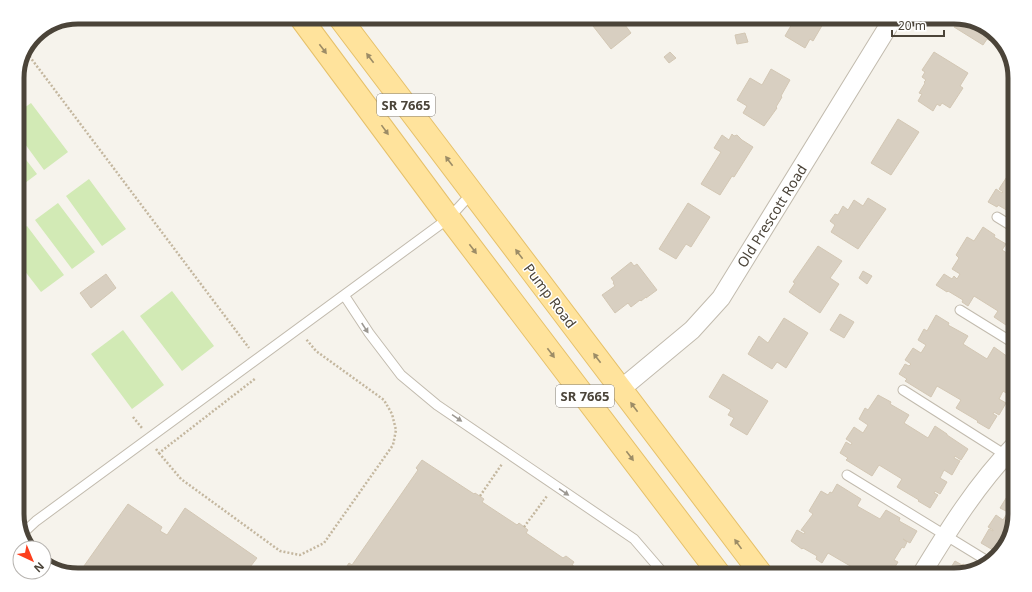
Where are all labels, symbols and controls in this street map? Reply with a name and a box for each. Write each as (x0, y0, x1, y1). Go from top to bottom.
scale bar (892, 12, 944, 38)
text: 20 m (898, 17, 926, 34)
one-way arrow (319, 43, 327, 54)
one-way arrow (366, 52, 374, 63)
road number: SR 7665 (377, 94, 435, 116)
one-way arrow (380, 125, 389, 136)
one-way arrow (445, 156, 453, 167)
street label: Old Prescott Road (732, 161, 811, 271)
one-way arrow (469, 244, 477, 254)
one-way arrow (514, 249, 523, 260)
street label: Pump Road (520, 260, 581, 332)
one-way arrow (361, 323, 369, 333)
one-way arrow (547, 347, 556, 358)
one-way arrow (593, 352, 601, 363)
road number: SR 7665 (556, 385, 614, 407)
one-way arrow (630, 401, 638, 412)
one-way arrow (451, 415, 463, 422)
one-way arrow (626, 451, 634, 462)
one-way arrow (559, 488, 569, 496)
one-way arrow (734, 538, 743, 549)
north arrow (12, 540, 52, 580)
text: N (31, 559, 48, 576)

